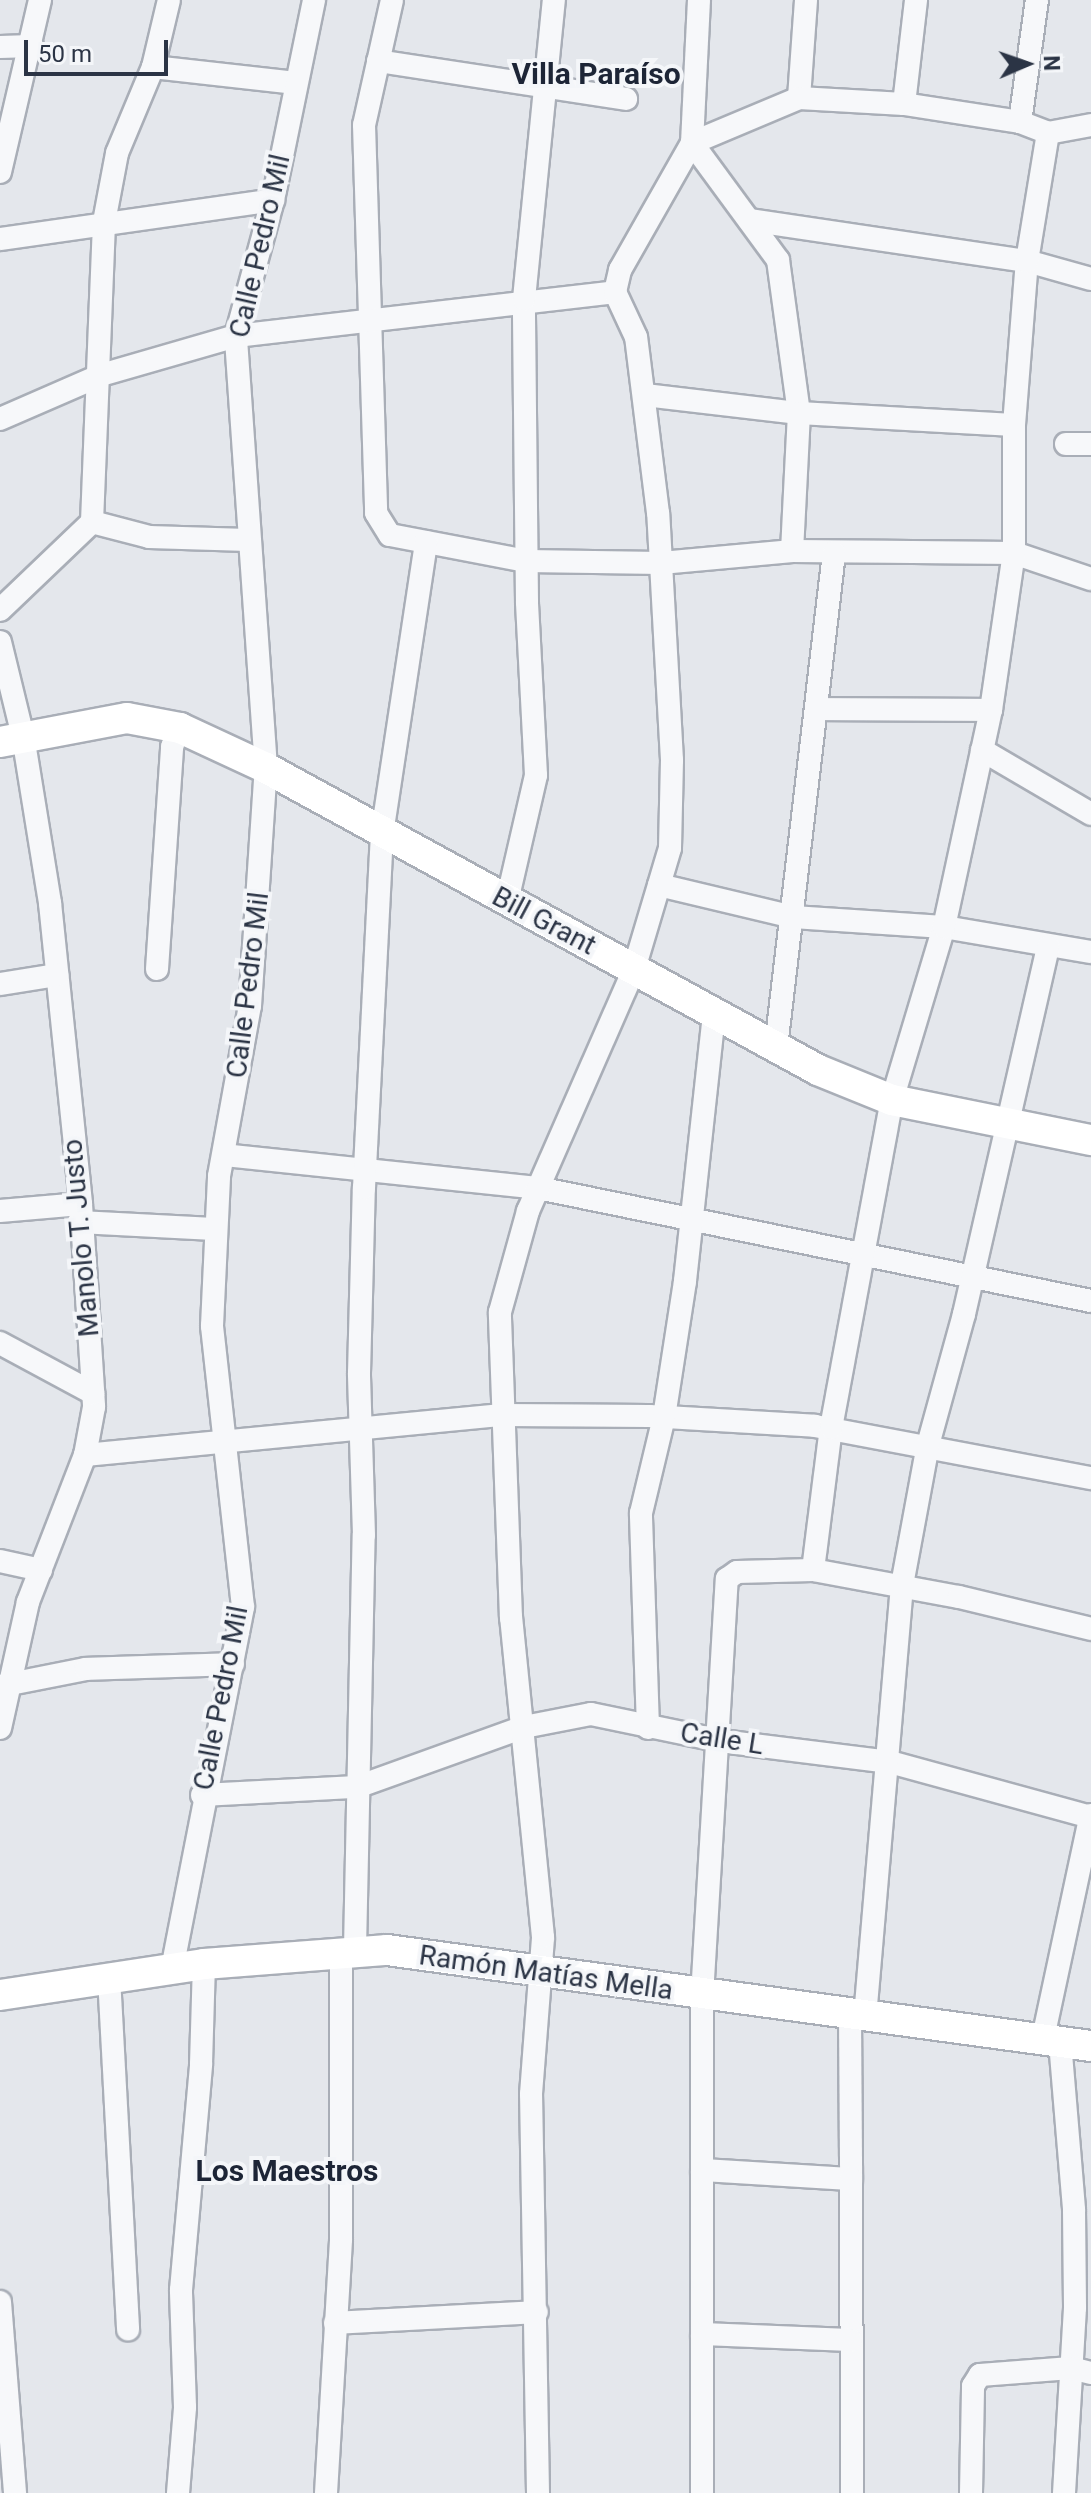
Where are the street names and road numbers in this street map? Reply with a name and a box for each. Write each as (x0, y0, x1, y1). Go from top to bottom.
street label: Calle Pedro Mil (223, 151, 297, 341)
street label: Bill Grant (486, 880, 602, 962)
street label: Calle Pedro Mil (220, 890, 276, 1080)
street label: Manolo T. Justo (56, 1137, 106, 1339)
street label: Calle Pedro Mil (187, 1603, 255, 1793)
street label: Calle L (678, 1716, 766, 1762)
street label: Ramón Matías Mella (417, 1939, 675, 2007)

